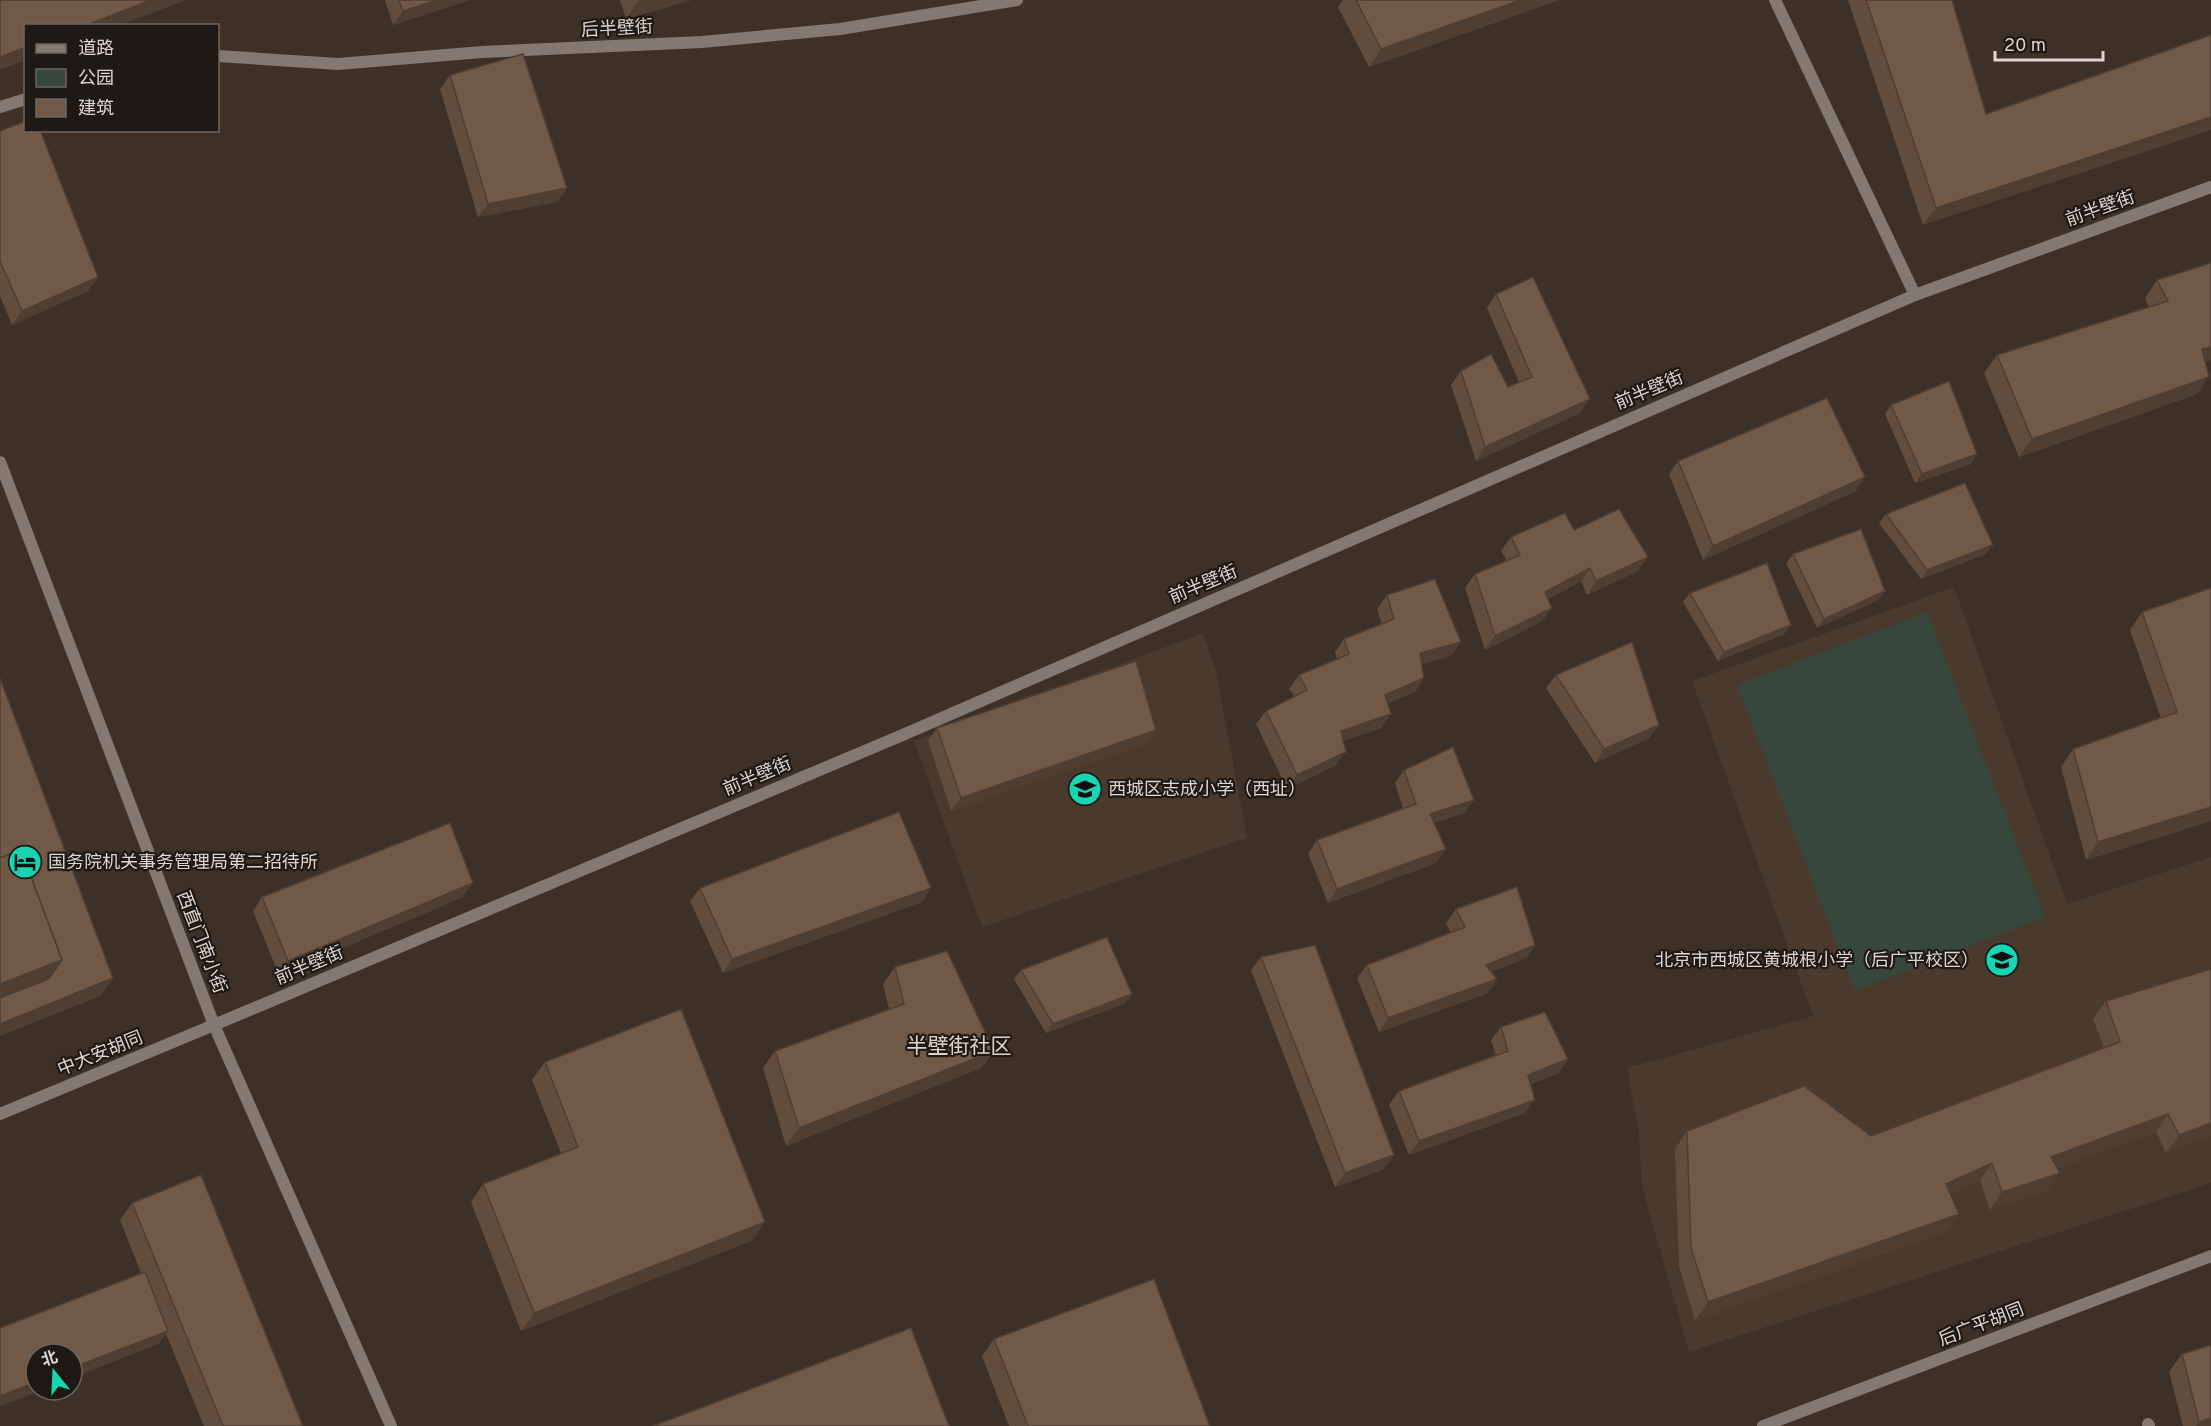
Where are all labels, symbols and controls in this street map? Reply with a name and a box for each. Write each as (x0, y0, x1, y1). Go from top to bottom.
street label: 后半壁街 (581, 16, 654, 43)
legend (24, 24, 219, 132)
scale bar (1995, 24, 2103, 62)
text: 20 m (2004, 35, 2046, 58)
text: 道路 (78, 38, 114, 61)
text: 公园 (78, 68, 114, 91)
text: 建筑 (78, 98, 114, 121)
street label: 前半壁街 (2063, 186, 2138, 233)
street label: 前半壁街 (1612, 367, 1687, 416)
street label: 前半壁街 (1166, 561, 1241, 610)
street label: 前半壁街 (720, 753, 795, 802)
school or university icon: 西城区志成小学（西址） (1067, 771, 1103, 807)
place label: 西城区志成小学（西址） (1108, 779, 1306, 802)
hotel icon: 国务院机关事务管理局第二招待所 (7, 844, 43, 880)
place label: 国务院机关事务管理局第二招待所 (48, 852, 318, 875)
street label: 西直门南小街 (171, 888, 231, 997)
street label: 前半壁街 (272, 942, 347, 991)
school or university icon: 北京市西城区黄城根小学（后广平校区） (1984, 942, 2020, 978)
place label: 北京市西城区黄城根小学（后广平校区） (1655, 950, 1979, 973)
street label: 中大安胡同 (55, 1027, 147, 1082)
district label: 半壁街社区 (907, 1034, 1012, 1061)
street label: 后广平胡同 (1935, 1299, 2028, 1352)
north arrow (24, 1342, 84, 1402)
text: 北 (39, 1348, 61, 1372)

